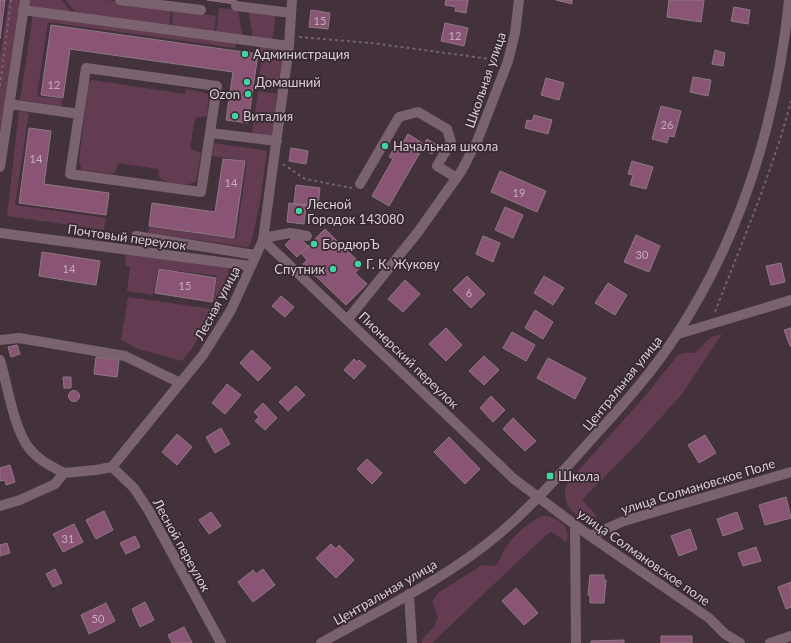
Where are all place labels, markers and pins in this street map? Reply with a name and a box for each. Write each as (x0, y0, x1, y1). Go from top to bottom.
place label: Администрация (253, 46, 350, 62)
marker: Администрация (240, 49, 250, 59)
place label: Домашний (255, 74, 321, 90)
marker: Домашний (242, 77, 252, 87)
place label: Ozon (209, 86, 240, 102)
marker: Ozon (243, 89, 253, 99)
place label: Виталия (243, 108, 293, 124)
marker: Виталия (230, 111, 240, 121)
place label: Начальная школа (393, 138, 498, 154)
marker: Начальная школа (380, 141, 390, 151)
place label: Лесной Городок 143080 (306, 196, 405, 227)
marker: Лесной Городок 143080 (294, 206, 304, 216)
place label: БордюрЪ (322, 236, 380, 252)
marker: БордюрЪ (309, 239, 319, 249)
place label: Г. К. Жукову (366, 256, 440, 272)
marker: Г. К. Жукову (353, 259, 363, 269)
place label: Спутник (274, 261, 325, 277)
marker: Спутник (328, 264, 338, 274)
place label: Школа (558, 468, 600, 484)
marker: Школа (545, 471, 555, 481)

